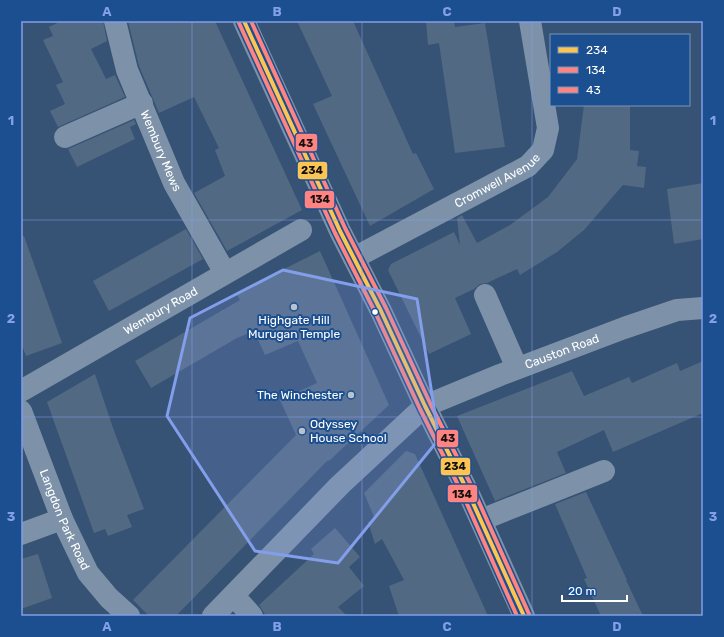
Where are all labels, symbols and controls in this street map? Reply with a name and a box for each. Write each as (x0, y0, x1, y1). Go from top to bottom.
text: A (102, 4, 112, 19)
text: B (272, 4, 282, 19)
text: C (442, 4, 452, 19)
text: D (612, 4, 622, 19)
legend (550, 34, 690, 106)
text: 234 (586, 43, 608, 57)
text: 134 (586, 63, 606, 77)
text: 43 (586, 83, 601, 97)
street label: Wembury Mews (138, 108, 184, 194)
text: 1 (8, 113, 14, 128)
text: 1 (710, 113, 716, 128)
line badge: 43 (295, 133, 318, 152)
text: 43 (299, 137, 313, 150)
street label: Cromwell Avenue (452, 150, 543, 211)
line badge: 234 (297, 161, 328, 180)
text: 234 (301, 164, 323, 177)
line badge: 134 (304, 190, 335, 209)
text: 134 (310, 193, 331, 206)
street label: Wembury Road (121, 284, 200, 338)
marker: Highgate Hill Murugan Temple (289, 302, 299, 312)
unlabelled marker (370, 307, 380, 317)
text: 2 (7, 311, 15, 326)
text: 2 (709, 311, 717, 326)
place label: Highgate Hill Murugan Temple (248, 313, 340, 341)
street label: Causton Road (523, 331, 601, 372)
place label: The Winchester (257, 388, 343, 402)
marker: The Winchester (346, 390, 356, 400)
place label: Odyssey House School (310, 417, 387, 445)
marker: Odyssey House School (297, 426, 307, 436)
line badge: 43 (436, 429, 459, 448)
text: 43 (441, 432, 455, 445)
line badge: 234 (440, 457, 471, 476)
text: 234 (444, 460, 466, 473)
street label: Langdon Park Road (37, 467, 92, 572)
line badge: 134 (447, 484, 478, 503)
text: 134 (452, 488, 473, 501)
text: 3 (7, 509, 16, 524)
text: 3 (709, 509, 718, 524)
scale bar (562, 577, 627, 603)
text: 20 m (568, 584, 596, 598)
text: A (102, 619, 112, 634)
text: B (272, 619, 282, 634)
text: C (442, 619, 452, 634)
text: D (612, 619, 622, 634)

